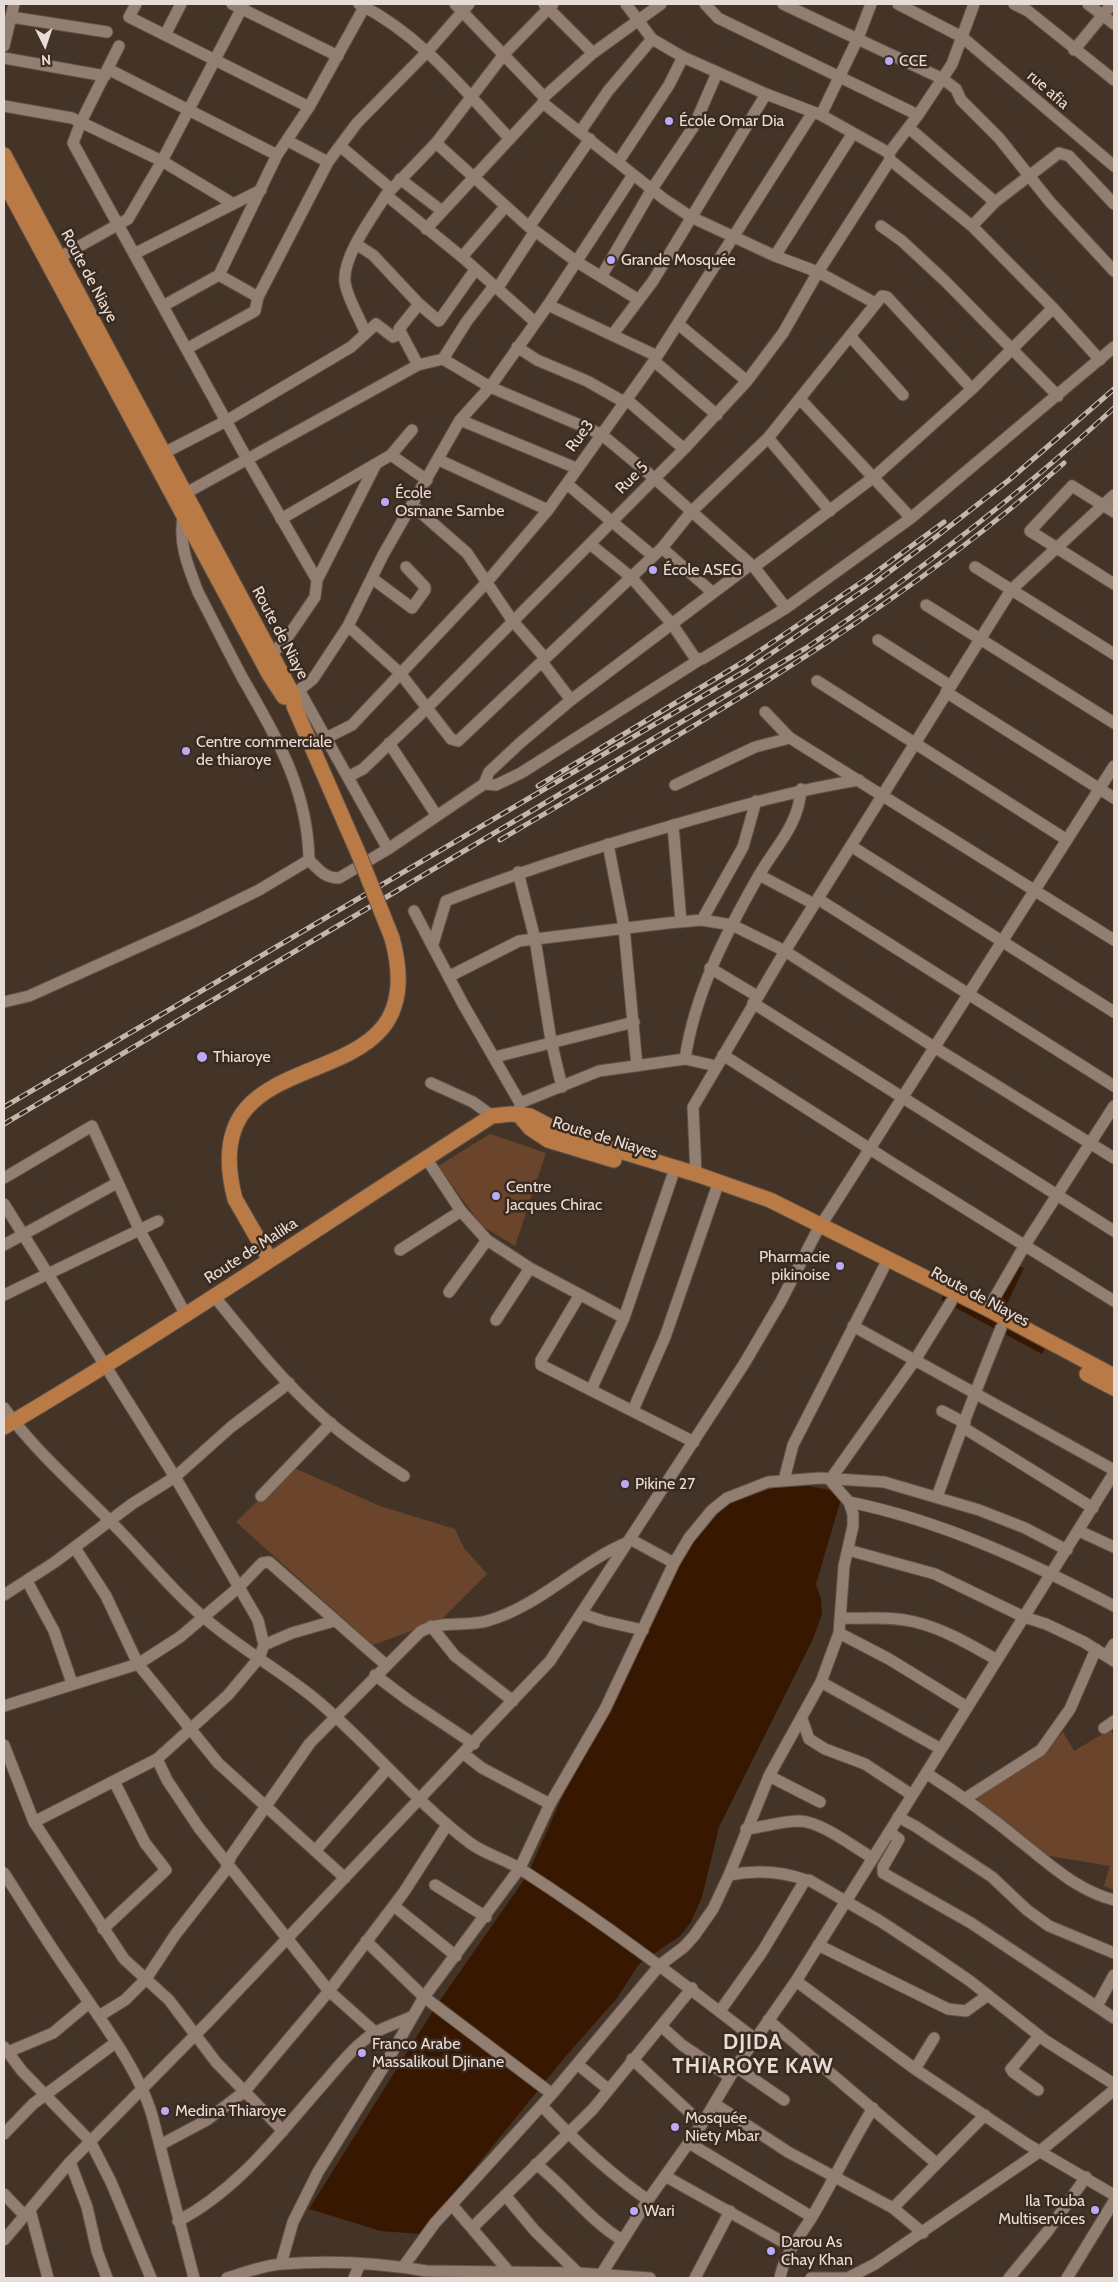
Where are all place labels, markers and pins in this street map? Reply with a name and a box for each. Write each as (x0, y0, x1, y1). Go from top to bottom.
place label: CCE (899, 51, 927, 71)
marker: CCE (883, 55, 895, 67)
place label: École Omar Dia (679, 111, 784, 131)
marker: École Omar Dia (663, 115, 675, 127)
place label: Grande Mosquée (621, 250, 736, 270)
marker: Grande Mosquée (605, 254, 617, 266)
place label: École Osmane Sambe (395, 483, 504, 521)
marker: École Osmane Sambe (379, 496, 391, 508)
place label: École ASEG (663, 560, 742, 580)
marker: École ASEG (647, 564, 659, 576)
place label: Centre commerciale de thiaroye (196, 732, 332, 770)
marker: Centre commerciale de thiaroye (180, 745, 192, 757)
place label: Thiaroye (213, 1047, 271, 1067)
marker: Thiaroye (195, 1050, 209, 1064)
place label: Centre Jacques Chirac (506, 1177, 602, 1215)
marker: Centre Jacques Chirac (490, 1190, 502, 1202)
place label: Pharmacie pikinoise (759, 1247, 830, 1285)
marker: Pharmacie pikinoise (834, 1260, 846, 1272)
place label: Pikine 27 (635, 1474, 695, 1494)
marker: Pikine 27 (619, 1478, 631, 1490)
place label: Franco Arabe Massalikoul Djinane (372, 2034, 504, 2072)
marker: Franco Arabe Massalikoul Djinane (356, 2047, 368, 2059)
place label: Medina Thiaroye (175, 2101, 286, 2121)
marker: Medina Thiaroye (159, 2105, 171, 2117)
place label: Mosquée Niety Mbar (685, 2108, 759, 2146)
marker: Mosquée Niety Mbar (669, 2121, 681, 2133)
place label: Ila Touba Multiservices (998, 2191, 1085, 2229)
place label: Wari (644, 2201, 675, 2221)
marker: Ila Touba Multiservices (1089, 2204, 1101, 2216)
marker: Wari (628, 2205, 640, 2217)
place label: Darou As Chay Khan (781, 2232, 853, 2270)
marker: Darou As Chay Khan (765, 2245, 777, 2257)

